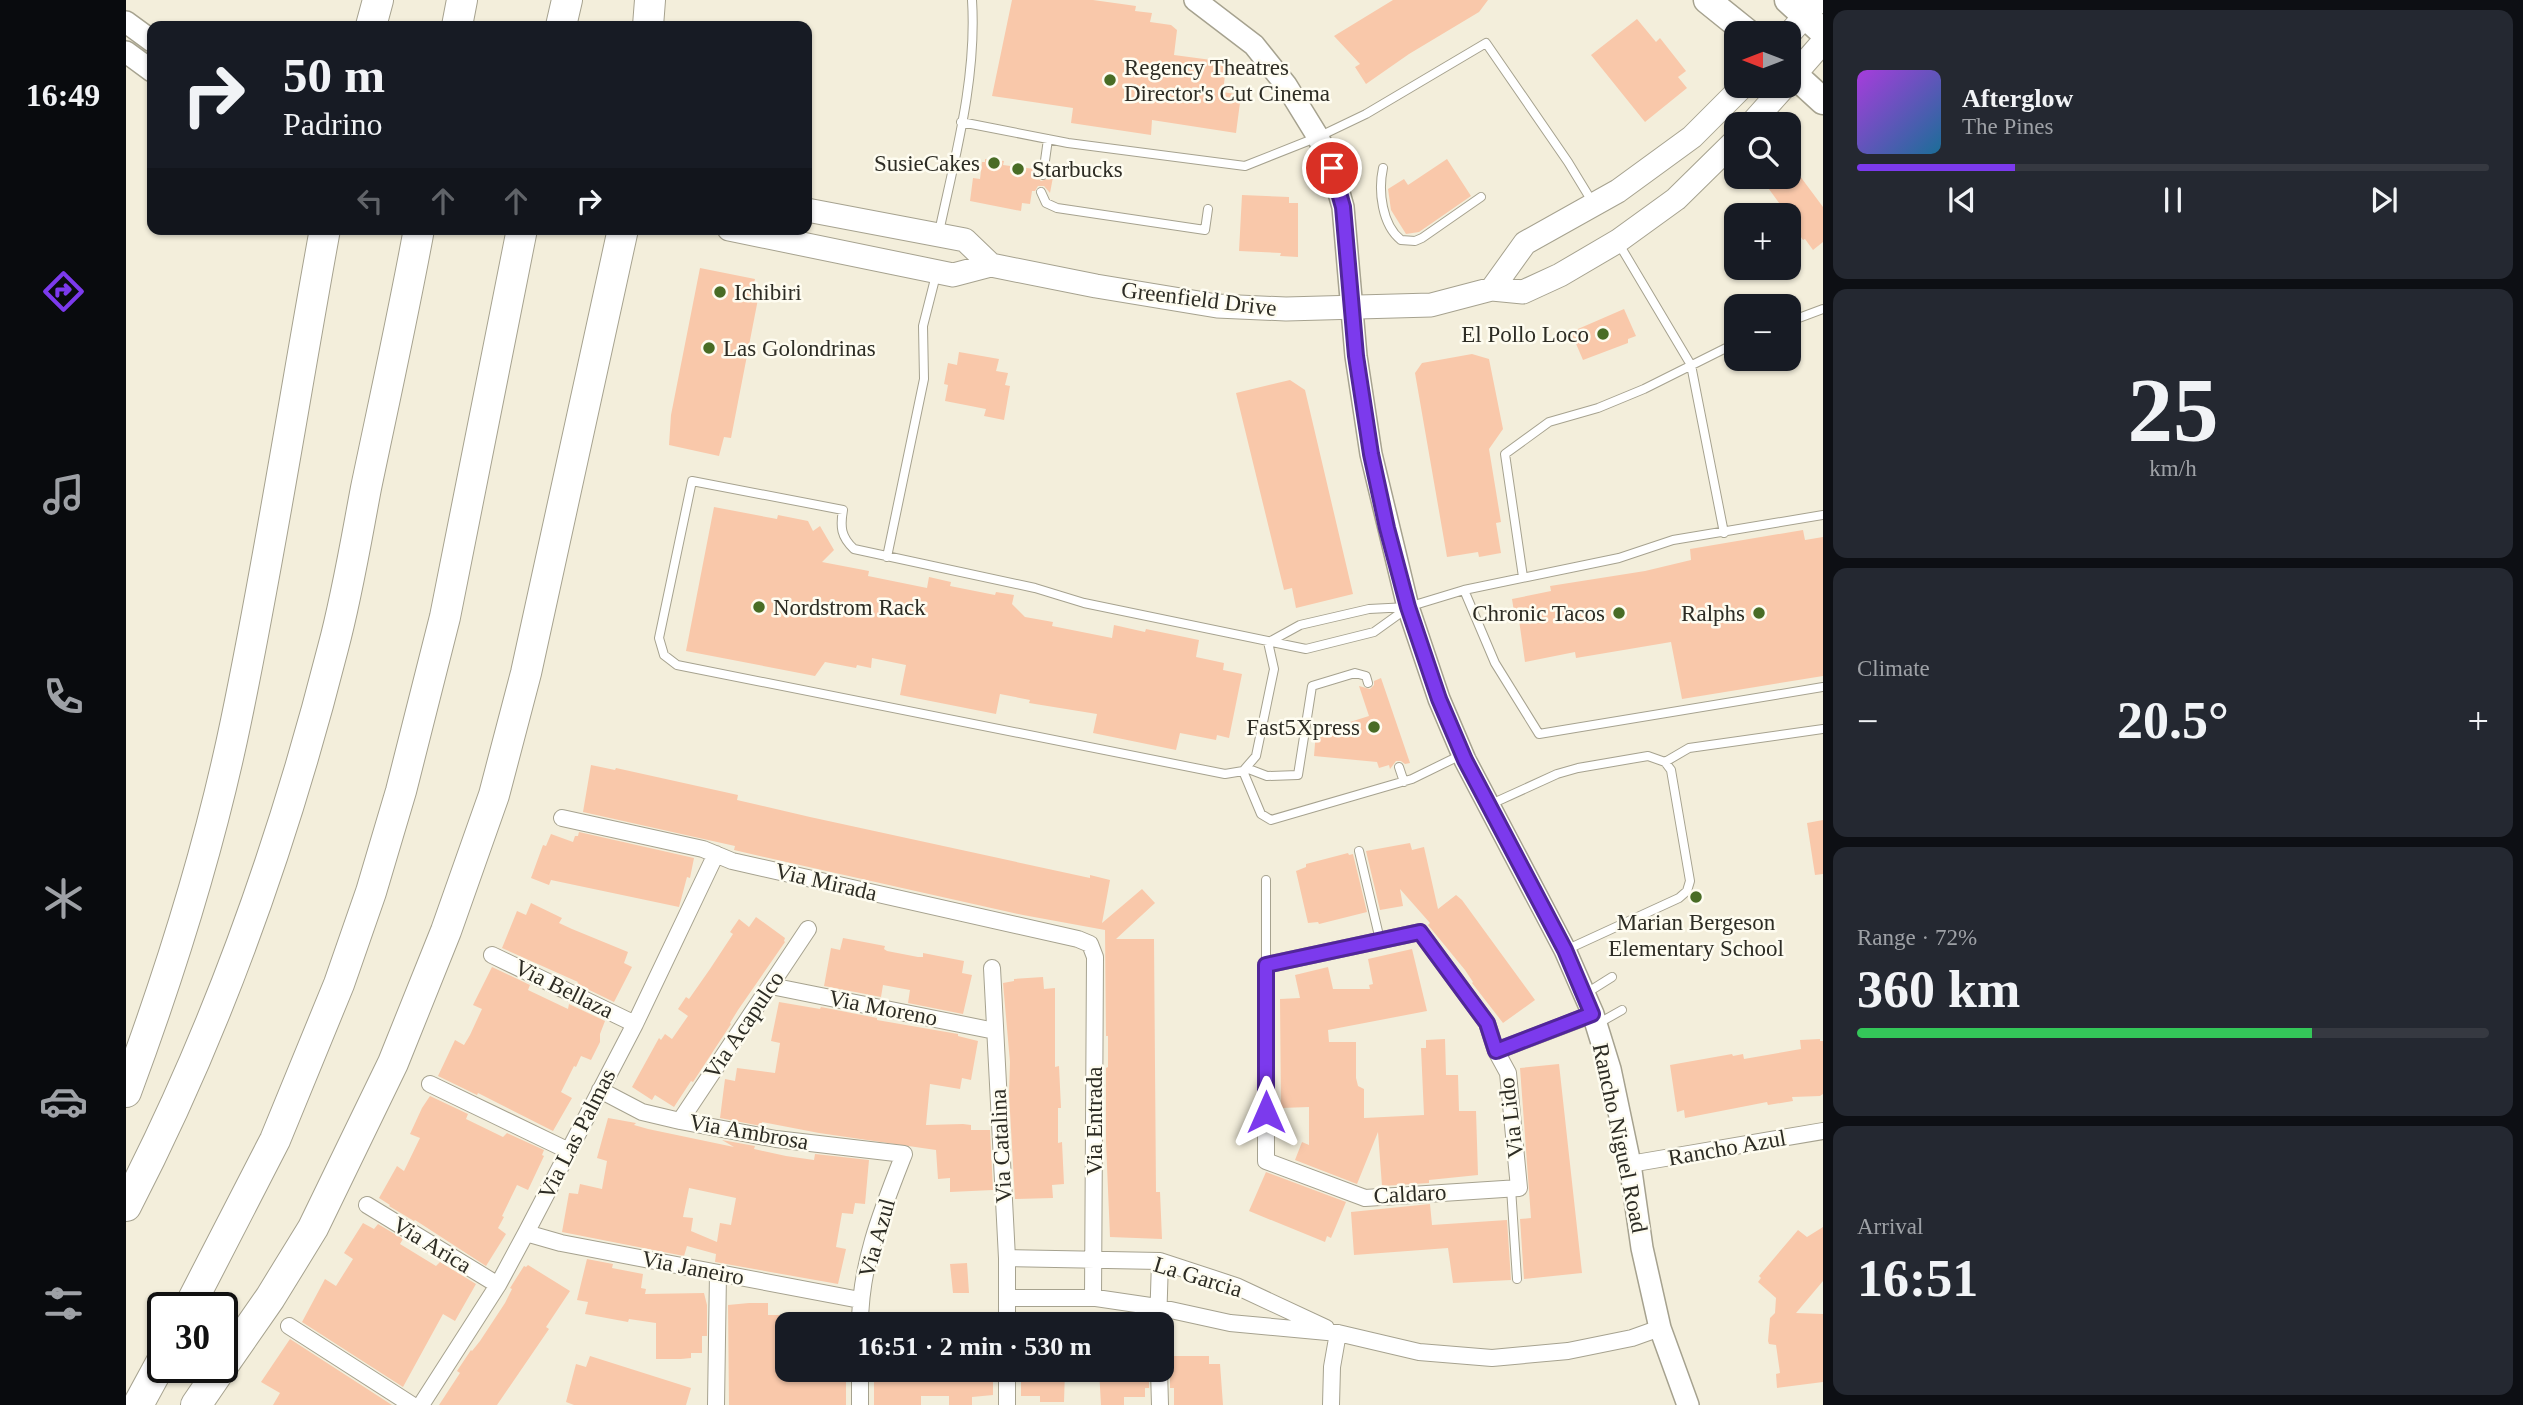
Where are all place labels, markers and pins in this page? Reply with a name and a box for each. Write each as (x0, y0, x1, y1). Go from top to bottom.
place label: Regency Theatres Director's Cut Cinema (1124, 55, 1330, 106)
marker: Regency Theatres Director's Cut Cinema (1102, 72, 1118, 88)
pin (1302, 138, 1362, 198)
place label: SusieCakes (874, 151, 980, 176)
marker: SusieCakes (986, 155, 1002, 171)
place label: Starbucks (1032, 157, 1123, 182)
marker: Starbucks (1010, 161, 1026, 177)
place label: Ichibiri (734, 280, 802, 305)
marker: Ichibiri (712, 284, 728, 300)
place label: El Pollo Loco (1461, 322, 1589, 347)
marker: El Pollo Loco (1595, 326, 1611, 342)
place label: Las Golondrinas (723, 336, 876, 361)
marker: Las Golondrinas (701, 340, 717, 356)
place label: Nordstrom Rack (773, 595, 926, 620)
marker: Nordstrom Rack (751, 599, 767, 615)
place label: Chronic Tacos (1472, 601, 1605, 626)
place label: Ralphs (1681, 601, 1745, 626)
marker: Chronic Tacos (1611, 605, 1627, 621)
marker: Ralphs (1751, 605, 1767, 621)
place label: Fast5Xpress (1246, 715, 1360, 740)
marker: Fast5Xpress (1366, 719, 1382, 735)
marker: Marian Bergeson Elementary School (1688, 889, 1704, 905)
place label: Marian Bergeson Elementary School (1608, 910, 1784, 961)

